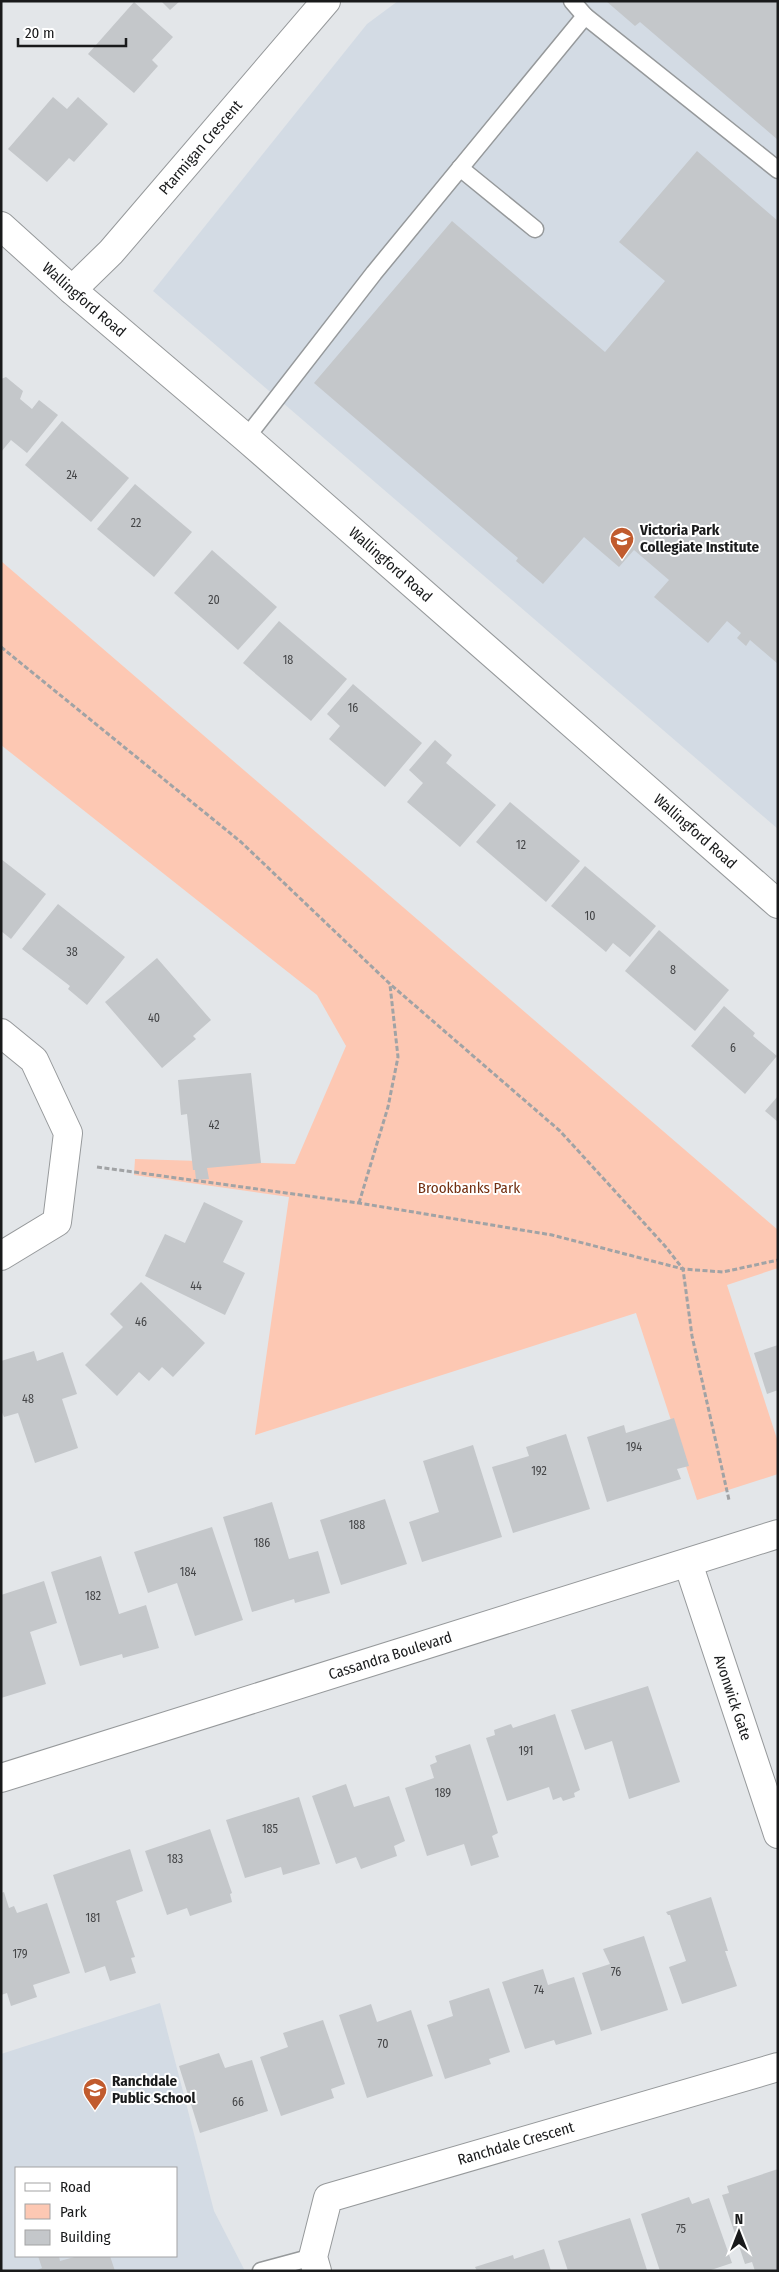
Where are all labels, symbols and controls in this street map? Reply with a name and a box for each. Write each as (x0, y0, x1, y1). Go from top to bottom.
scale bar (18, 15, 125, 47)
text: 20 m (25, 24, 55, 42)
street label: Ptarmigan Crescent (155, 97, 246, 198)
street label: Wallingford Road (39, 259, 129, 341)
house number: 24 (67, 468, 78, 482)
house number: 22 (131, 516, 141, 530)
place label: Victoria Park Collegiate Institute (639, 521, 760, 556)
street label: Wallingford Road (345, 523, 436, 606)
school or university icon: Victoria Park Collegiate Institute (609, 526, 635, 560)
house number: 20 (208, 593, 220, 607)
house number: 18 (283, 653, 293, 667)
house number: 16 (348, 701, 358, 715)
street label: Wallingford Road (650, 790, 740, 873)
house number: 12 (516, 838, 526, 852)
house number: 10 (585, 909, 595, 923)
house number: 38 (66, 945, 78, 959)
house number: 8 (670, 963, 676, 977)
house number: 40 (148, 1011, 160, 1025)
house number: 6 (730, 1041, 736, 1055)
house number: 42 (209, 1118, 219, 1132)
park label: Brookbanks Park (418, 1179, 520, 1197)
house number: 44 (190, 1279, 202, 1293)
house number: 46 (135, 1315, 147, 1329)
house number: 48 (22, 1392, 34, 1406)
house number: 194 (626, 1440, 642, 1454)
house number: 192 (531, 1464, 547, 1478)
house number: 188 (349, 1518, 365, 1532)
house number: 186 (254, 1536, 270, 1550)
house number: 184 (180, 1565, 196, 1579)
house number: 182 (85, 1589, 101, 1603)
street label: Cassandra Boulevard (326, 1628, 454, 1684)
street label: Avonwick Gate (710, 1653, 755, 1743)
house number: 191 (519, 1744, 534, 1758)
house number: 189 (435, 1786, 451, 1800)
house number: 185 (262, 1822, 279, 1836)
house number: 183 (167, 1852, 183, 1866)
house number: 181 (85, 1911, 101, 1925)
house number: 179 (12, 1947, 28, 1961)
house number: 76 (611, 1965, 621, 1979)
house number: 74 (534, 1983, 544, 1997)
house number: 70 (378, 2037, 388, 2051)
place label: Ranchdale Public School (112, 2072, 197, 2107)
school or university icon: Ranchdale Public School (82, 2077, 108, 2111)
house number: 66 (232, 2095, 244, 2109)
street label: Ranchdale Crescent (456, 2118, 576, 2169)
legend (15, 2167, 178, 2257)
text: Road (60, 2178, 91, 2196)
text: Park (60, 2203, 87, 2221)
north arrow (714, 2207, 764, 2257)
text: N (735, 2211, 743, 2228)
house number: 75 (676, 2222, 687, 2236)
text: Building (60, 2228, 111, 2246)

